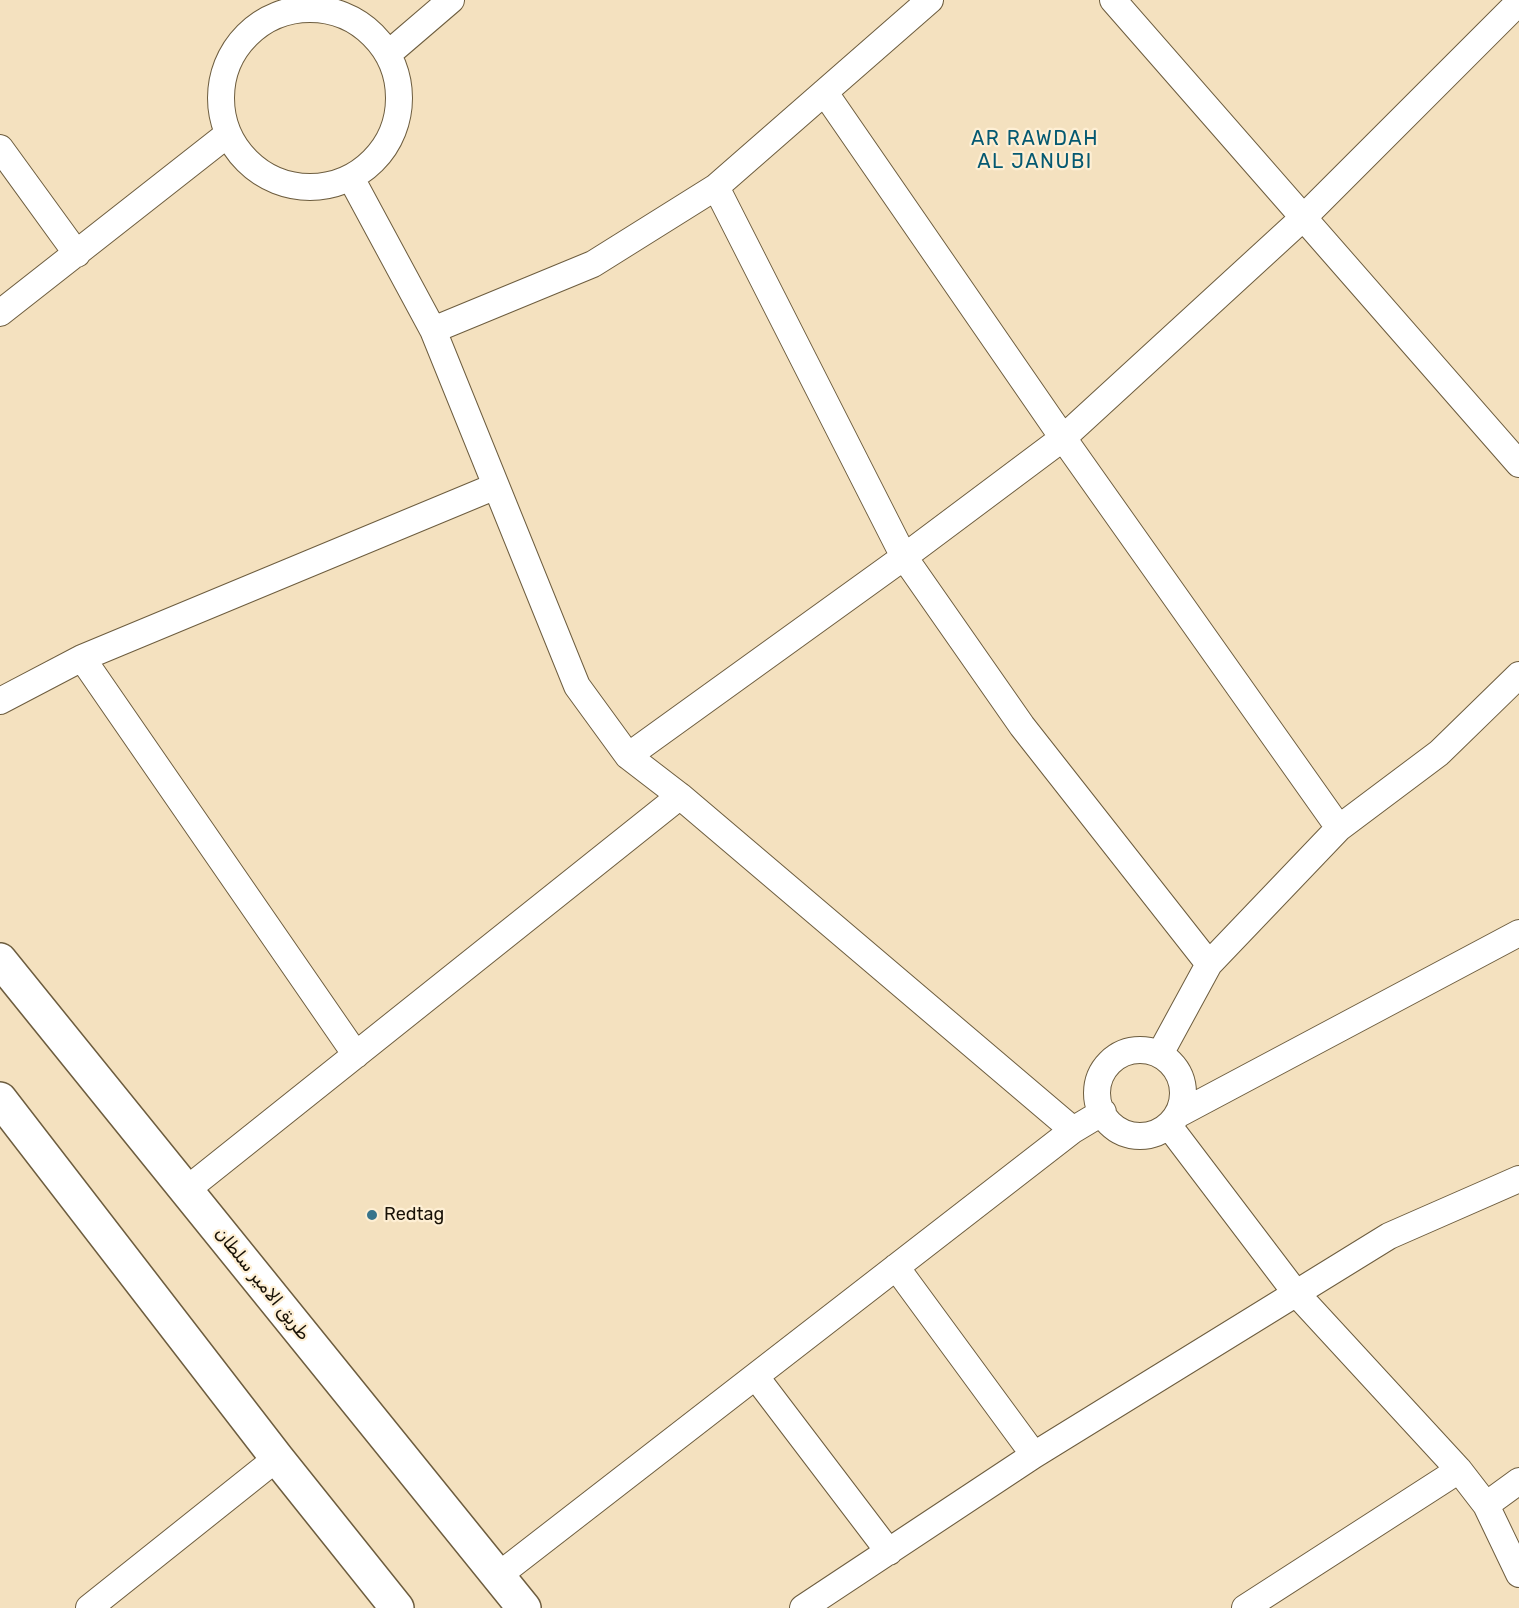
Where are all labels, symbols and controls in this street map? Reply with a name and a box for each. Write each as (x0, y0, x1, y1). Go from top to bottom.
district label: AR RAWDAH AL JANUBI (971, 127, 1099, 174)
place label: Redtag (384, 1204, 444, 1226)
marker: Redtag (365, 1208, 379, 1222)
street label: طريق الامير سلطان (210, 1223, 314, 1345)

